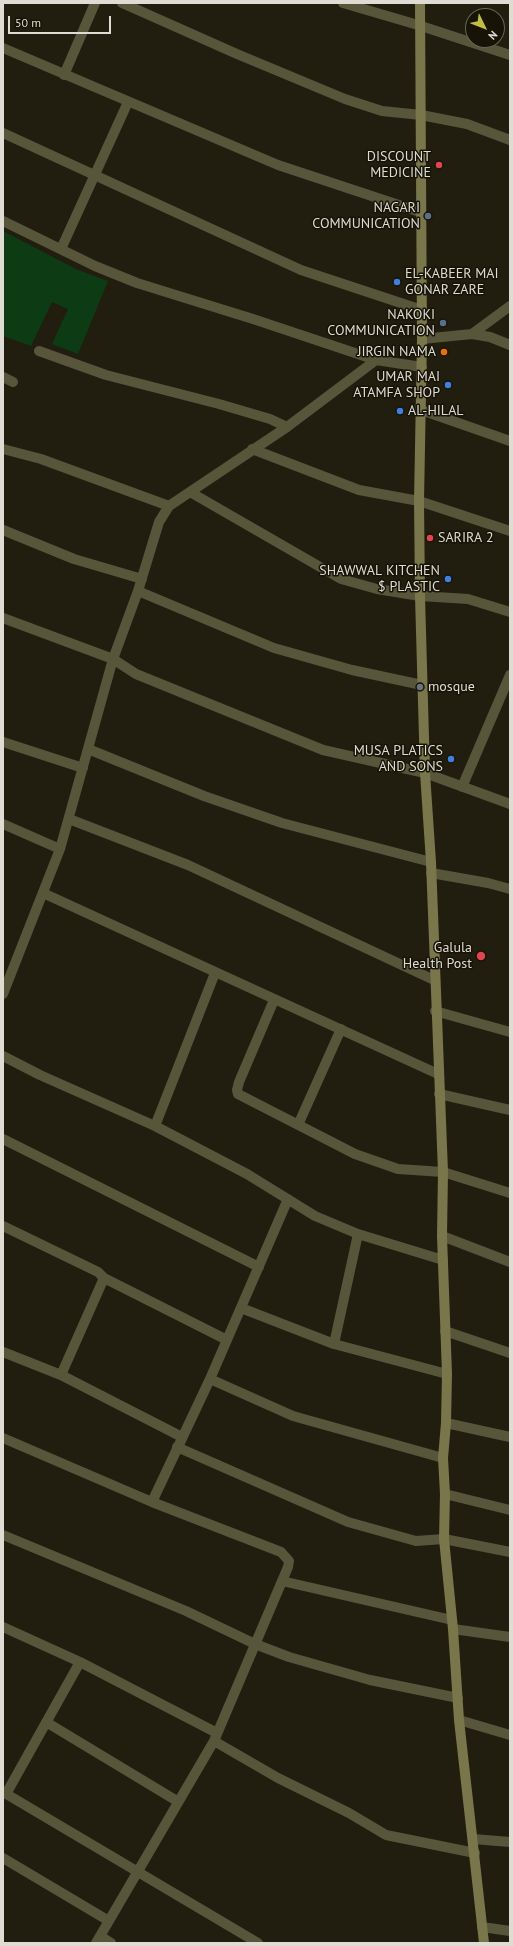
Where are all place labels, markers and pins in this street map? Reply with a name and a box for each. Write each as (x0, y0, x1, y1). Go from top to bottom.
place label: DISCOUNT MEDICINE (367, 149, 431, 182)
marker: DISCOUNT MEDICINE (434, 160, 444, 170)
place label: NAGARI COMMUNICATION (312, 200, 420, 232)
marker: NAGARI COMMUNICATION (423, 211, 433, 221)
place label: EL-KABEER MAI GONAR ZARE (405, 266, 499, 298)
marker: EL-KABEER MAI GONAR ZARE (392, 277, 402, 287)
place label: NAKOKI COMMUNICATION (327, 307, 435, 340)
marker: NAKOKI COMMUNICATION (438, 318, 448, 328)
place label: JIRGIN NAMA (357, 344, 436, 360)
marker: JIRGIN NAMA (439, 347, 449, 357)
place label: UMAR MAI ATAMFA SHOP (353, 369, 440, 402)
marker: UMAR MAI ATAMFA SHOP (443, 380, 453, 390)
place label: AL-HILAL (408, 403, 464, 419)
marker: AL-HILAL (395, 406, 405, 416)
place label: SARIRA 2 (438, 530, 494, 546)
marker: SARIRA 2 (425, 533, 435, 543)
place label: SHAWWAL KITCHEN $ PLASTIC (319, 563, 440, 596)
marker: SHAWWAL KITCHEN $ PLASTIC (443, 574, 453, 584)
place label: mosque (428, 679, 475, 695)
marker: mosque (415, 682, 425, 692)
place label: MUSA PLATICS AND SONS (354, 743, 443, 776)
marker: MUSA PLATICS AND SONS (446, 754, 456, 764)
place label: Galula Health Post (403, 940, 472, 972)
marker: Galula Health Post (475, 950, 487, 962)

